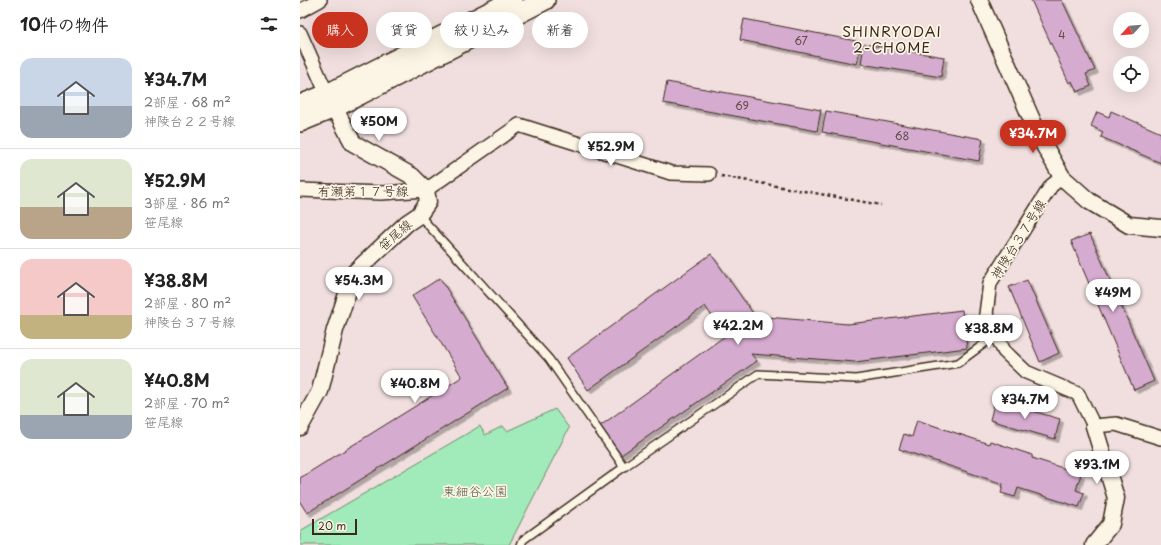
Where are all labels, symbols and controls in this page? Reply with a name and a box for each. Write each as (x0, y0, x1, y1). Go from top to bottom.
text: 10件の物件 (20, 11, 109, 37)
chip: 購入 (312, 12, 368, 48)
chip: 賃貸 (376, 12, 432, 48)
chip: 絞り込み (440, 12, 524, 48)
chip: 新着 (532, 12, 588, 48)
north arrow (1113, 12, 1149, 48)
map controls (1113, 12, 1149, 92)
icon: filters (258, 13, 280, 35)
district label: SHINRYODAI 2-CHOME (842, 21, 942, 58)
house number: 4 (1058, 26, 1066, 43)
house number: 67 (794, 32, 808, 49)
button: locate (1113, 56, 1149, 92)
text: ¥34.7M (144, 66, 207, 92)
icon: home (52, 74, 100, 122)
text: 2部屋 · 68 m² (144, 92, 231, 111)
house number: 69 (735, 97, 749, 114)
pin: ¥50M (355, 108, 403, 142)
text: 神陵台２２号線 (144, 111, 235, 130)
text: ¥50M (360, 111, 398, 130)
pin: ¥34.7M (1000, 120, 1066, 154)
text: ¥34.7M (1009, 123, 1057, 142)
house number: 68 (895, 127, 909, 144)
pin: ¥52.9M (578, 133, 644, 167)
text: ¥52.9M (587, 136, 635, 155)
text: ¥52.9M (144, 167, 206, 193)
icon: home (52, 175, 100, 223)
street label: 有瀬第１７号線 (317, 181, 409, 200)
text: 3部屋 · 86 m² (144, 193, 230, 212)
street label: 神陵台３７号線 (985, 194, 1050, 282)
text: 笹尾線 (144, 212, 183, 231)
street label: 笹尾線 (374, 214, 416, 255)
text: ¥38.8M (144, 267, 208, 293)
pin: ¥54.3M (326, 267, 392, 301)
text: ¥54.3M (334, 270, 384, 289)
icon: home (52, 275, 100, 323)
pin: ¥49M (1089, 279, 1137, 313)
text: ¥49M (1095, 282, 1131, 301)
text: 2部屋 · 80 m² (144, 293, 231, 312)
text: 神陵台３７号線 (144, 312, 235, 331)
pin: ¥42.2M (705, 312, 771, 346)
text: ¥42.2M (713, 315, 763, 334)
pin: ¥38.8M (956, 315, 1022, 349)
text: ¥38.8M (965, 318, 1013, 337)
text: ¥40.8M (144, 367, 210, 393)
pin: ¥40.8M (382, 370, 448, 404)
text: ¥40.8M (390, 373, 440, 392)
icon: home (52, 375, 100, 423)
pin: ¥34.7M (992, 386, 1058, 420)
text: ¥34.7M (1001, 389, 1049, 408)
text: 2部屋 · 70 m² (144, 393, 230, 412)
text: 笹尾線 (144, 412, 183, 431)
pin: ¥93.1M (1064, 451, 1130, 485)
text: ¥93.1M (1074, 454, 1120, 473)
park label: 東細谷公園 (442, 481, 508, 500)
scale bar (312, 517, 357, 536)
text: 20 m (318, 517, 346, 534)

